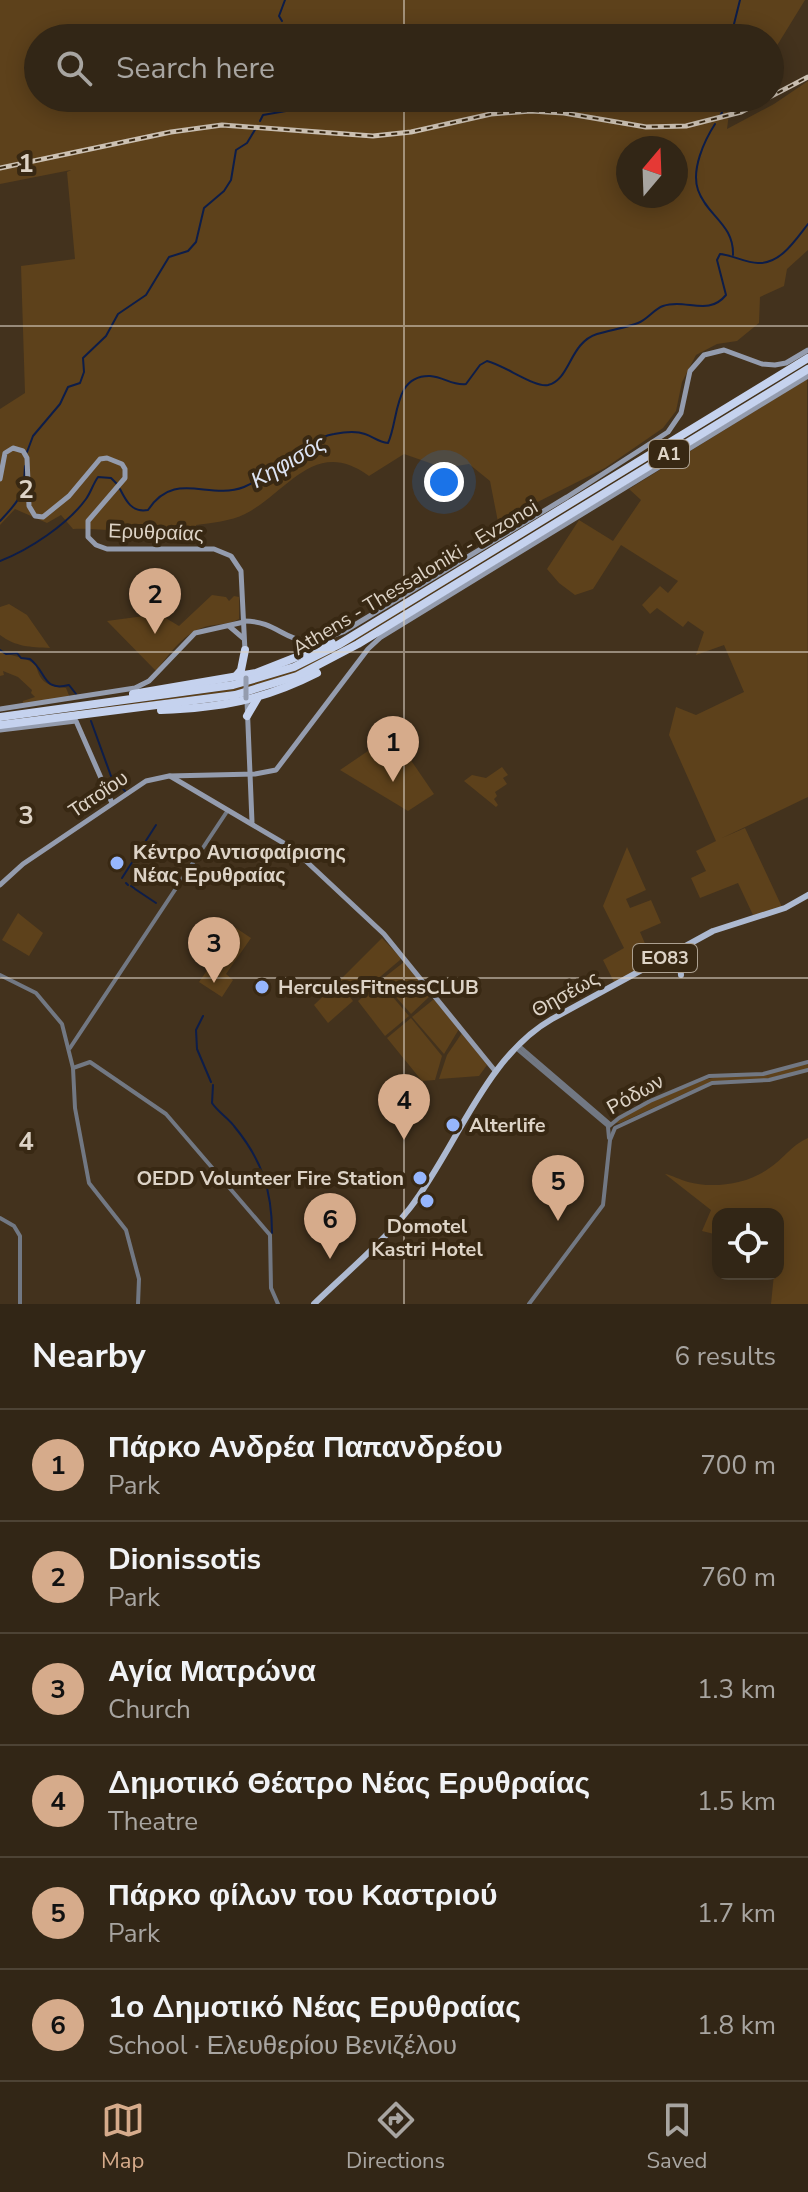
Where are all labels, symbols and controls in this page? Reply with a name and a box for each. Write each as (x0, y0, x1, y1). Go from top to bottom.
search box (24, 24, 784, 112)
icon: search (52, 46, 96, 90)
text: Search here (116, 48, 275, 89)
north arrow (616, 136, 688, 208)
text: 1 (18, 146, 34, 181)
water label: Κηφισός (245, 428, 332, 495)
road number: Α1 (649, 440, 689, 468)
your location (424, 462, 464, 502)
text: 2 (18, 472, 34, 507)
street label: Athens - Thessaloniki - Evzonoi (287, 493, 543, 662)
street label: Ερυθραίας (108, 517, 204, 548)
pin: 2 (129, 568, 181, 634)
pin: 1 (367, 716, 419, 782)
street label: Τατοΐου (63, 765, 134, 824)
text: 3 (18, 798, 34, 833)
place label: Κέντρο Αντισφαίρισης Νέας Ερυθραίας (133, 839, 346, 889)
marker: Κέντρο Αντισφαίρισης Νέας Ερυθραίας (108, 854, 126, 872)
pin: 3 (188, 917, 240, 983)
road number: ΕΟ83 (633, 944, 697, 972)
street label: Θησέως (527, 965, 604, 1024)
place label: HerculesFitnessCLUB (278, 974, 479, 1001)
marker: HerculesFitnessCLUB (253, 978, 271, 996)
street label: Ρόδων (602, 1068, 669, 1121)
pin: 4 (378, 1074, 430, 1140)
place label: Alterlife (469, 1112, 546, 1139)
marker: Alterlife (444, 1116, 462, 1134)
text: 4 (18, 1124, 34, 1159)
pin: 5 (532, 1155, 584, 1221)
place label: OEDD Volunteer Fire Station (136, 1165, 404, 1192)
marker: OEDD Volunteer Fire Station (411, 1169, 429, 1187)
marker: Domotel Kastri Hotel (418, 1192, 436, 1210)
pin: 6 (304, 1193, 356, 1259)
map controls (712, 1208, 784, 1280)
button: locate (712, 1208, 784, 1280)
place label: Domotel Kastri Hotel (371, 1213, 483, 1263)
text: Nearby (32, 1333, 146, 1379)
text: 6 results (675, 1339, 776, 1374)
text: Πάρκο Ανδρέα Παπανδρέου (108, 1427, 503, 1468)
text: 1 (50, 1448, 66, 1483)
text: 700 m (700, 1448, 776, 1483)
text: Park (108, 1468, 160, 1503)
text: Dionissotis (108, 1539, 261, 1580)
text: 2 (50, 1560, 66, 1595)
text: 760 m (700, 1560, 776, 1595)
text: Park (108, 1580, 160, 1615)
text: Αγία Ματρώνα (108, 1651, 316, 1692)
text: 3 (50, 1672, 66, 1707)
text: 1.3 km (697, 1672, 776, 1707)
text: Church (108, 1692, 191, 1727)
text: Δημοτικό Θέατρο Νέας Ερυθραίας (108, 1763, 590, 1804)
text: 4 (50, 1784, 66, 1819)
text: 1.5 km (697, 1784, 776, 1819)
text: Theatre (108, 1804, 198, 1839)
text: Πάρκο φίλων του Καστριού (108, 1875, 498, 1916)
text: 5 (50, 1896, 66, 1931)
text: 1.7 km (697, 1896, 776, 1931)
text: Park (108, 1916, 160, 1951)
text: 1ο Δημοτικό Νέας Ερυθραίας (108, 1987, 521, 2028)
text: 6 (50, 2008, 66, 2043)
text: 1.8 km (697, 2008, 776, 2043)
text: School · Ελευθερίου Βενιζέλου (108, 2028, 457, 2063)
tab: Map (101, 2098, 145, 2176)
tab: Directions (346, 2098, 445, 2176)
tab: Saved (647, 2098, 707, 2176)

